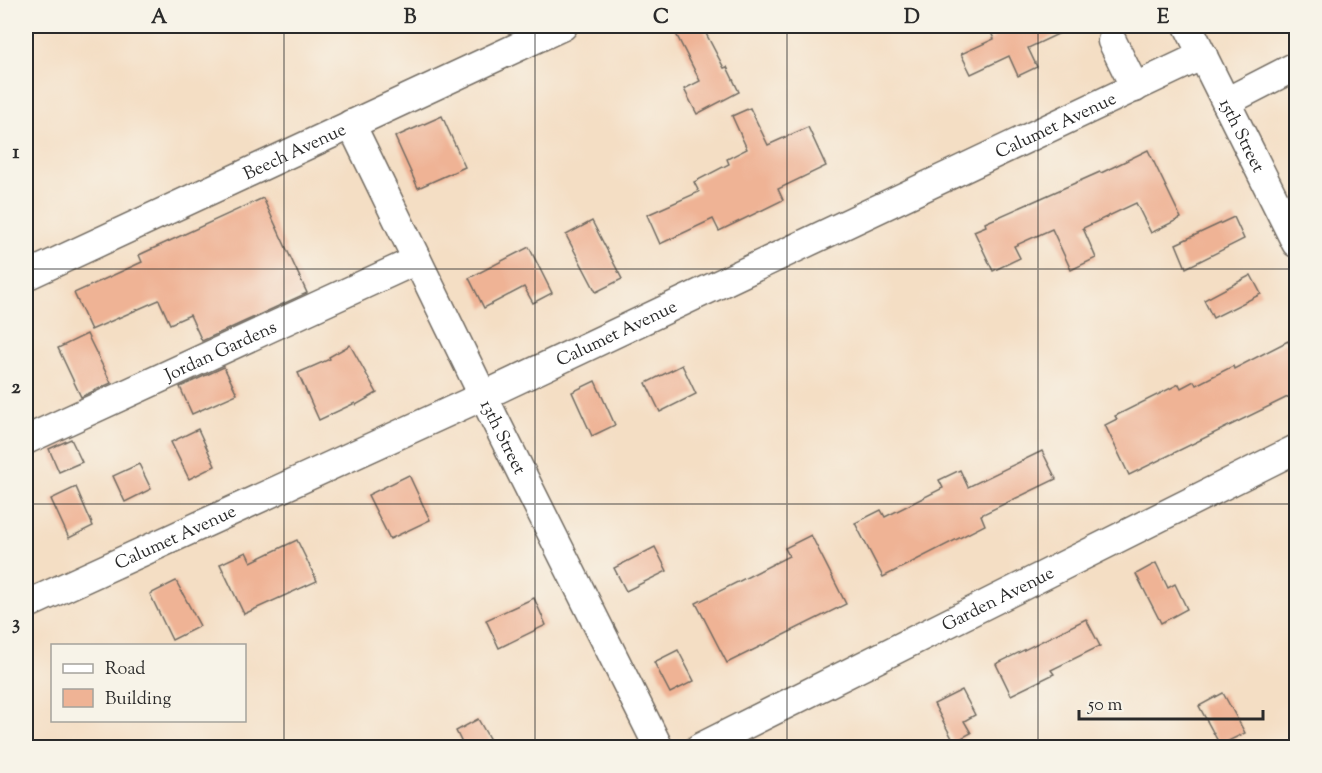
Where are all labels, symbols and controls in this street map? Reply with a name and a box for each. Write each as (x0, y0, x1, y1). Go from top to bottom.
text: A (151, 4, 168, 33)
text: B (404, 4, 417, 33)
text: C (653, 4, 669, 33)
text: D (904, 4, 920, 33)
text: E (1157, 4, 1170, 33)
street label: Calumet Avenue (992, 87, 1121, 166)
street label: 15th Street (1211, 95, 1270, 177)
street label: Beech Avenue (239, 118, 351, 188)
text: 1 (13, 139, 20, 168)
street label: Calumet Avenue (552, 295, 682, 374)
street label: Jordan Gardens (160, 315, 281, 390)
text: 2 (11, 374, 21, 403)
street label: 13th Street (472, 396, 531, 479)
street label: Calumet Avenue (111, 500, 241, 578)
street label: Garden Avenue (938, 561, 1059, 639)
text: 3 (12, 610, 20, 639)
legend (51, 644, 246, 722)
text: Road (105, 657, 145, 683)
scale bar (1079, 683, 1264, 721)
text: Building (105, 687, 171, 713)
text: 50 m (1087, 693, 1123, 719)

